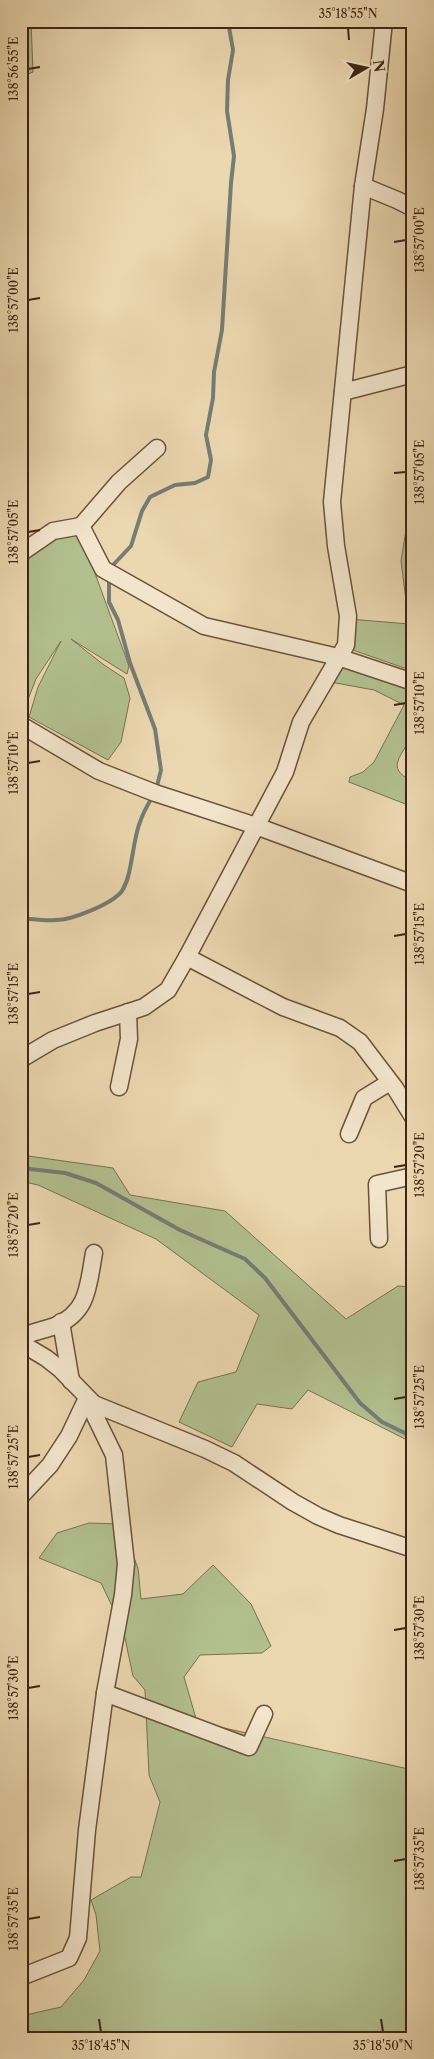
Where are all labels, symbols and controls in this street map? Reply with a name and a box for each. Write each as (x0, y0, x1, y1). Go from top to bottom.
text: 35°18'55"N (318, 6, 378, 21)
text: 138°56'55"E (6, 37, 21, 101)
north arrow (342, 42, 392, 92)
text: N (369, 59, 389, 73)
text: 138°57'00"E (412, 207, 427, 273)
text: 138°57'00"E (6, 267, 21, 333)
text: 138°57'05"E (412, 440, 427, 504)
text: 138°57'05"E (6, 500, 21, 564)
text: 138°57'10"E (412, 671, 427, 735)
text: 138°57'10"E (6, 731, 21, 795)
text: 138°57'15"E (412, 903, 427, 965)
text: 138°57'15"E (6, 963, 21, 1025)
text: 138°57'20"E (412, 1133, 427, 1197)
text: 138°57'20"E (6, 1193, 21, 1257)
text: 138°57'25"E (412, 1365, 427, 1429)
text: 138°57'25"E (6, 1425, 21, 1489)
text: 138°57'30"E (412, 1596, 427, 1660)
text: 138°57'30"E (6, 1656, 21, 1720)
text: 138°57'35"E (412, 1827, 427, 1891)
text: 138°57'35"E (6, 1887, 21, 1951)
text: 35°18'45"N (71, 2038, 131, 2053)
text: 35°18'50"N (353, 2038, 413, 2053)

